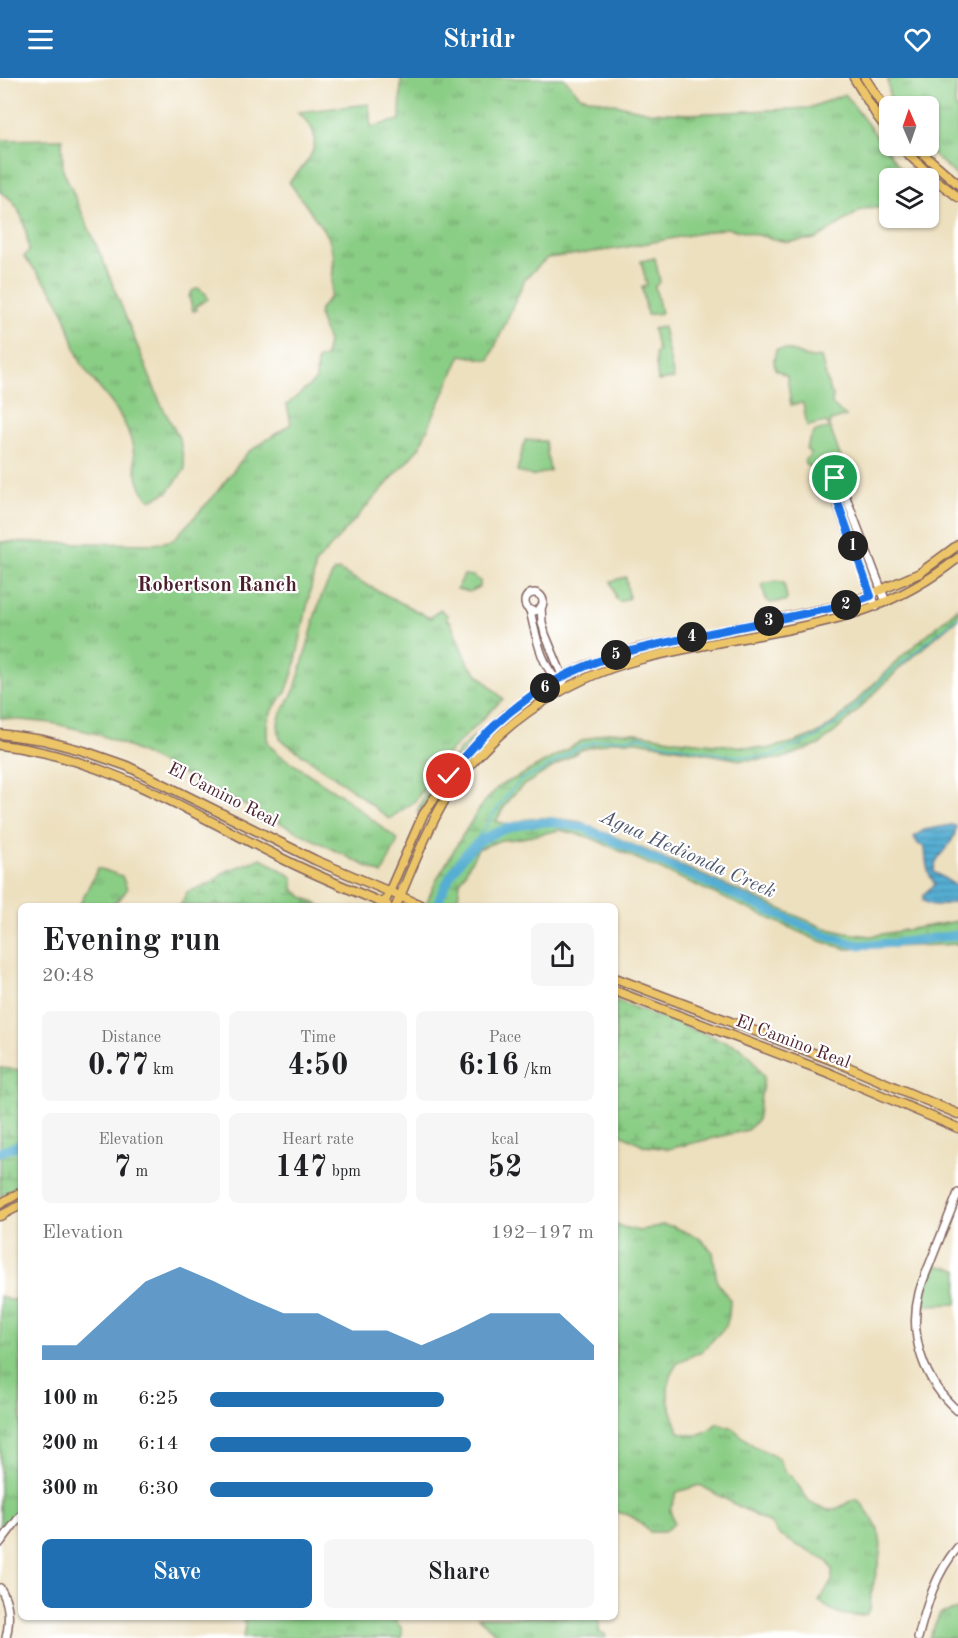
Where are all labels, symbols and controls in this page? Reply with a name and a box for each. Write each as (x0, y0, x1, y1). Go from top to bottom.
icon: menu (24, 23, 57, 56)
icon: heart (901, 23, 934, 56)
text: Stridr (443, 26, 515, 53)
north arrow (879, 96, 939, 156)
map controls (879, 96, 939, 228)
button: layers (879, 168, 939, 228)
pin (809, 452, 860, 503)
icon: arrive (818, 461, 851, 494)
pin: 1 (838, 531, 868, 561)
text: 1 (848, 538, 858, 554)
district label: Robertson Ranch (137, 575, 297, 596)
pin: 2 (831, 590, 861, 620)
text: 2 (841, 597, 851, 613)
pin: 3 (754, 606, 784, 636)
text: 3 (764, 613, 774, 629)
pin: 4 (677, 622, 707, 652)
text: 4 (687, 629, 697, 645)
pin: 5 (601, 640, 631, 670)
text: 5 (611, 647, 621, 663)
pin: 6 (530, 673, 560, 703)
text: 6 (540, 680, 550, 696)
pin (423, 750, 474, 801)
icon: check (432, 759, 465, 792)
street label: El Camino Real (165, 760, 281, 831)
water label: Agua Hedionda Creek (597, 807, 779, 903)
button: share (531, 923, 594, 986)
text: Evening run (42, 925, 221, 958)
text: 20:48 (42, 966, 94, 986)
street label: El Camino Real (733, 1012, 853, 1072)
text: Distance (101, 1030, 161, 1046)
text: Time (300, 1030, 336, 1046)
text: Pace (489, 1030, 521, 1046)
text: 0.77 (88, 1051, 149, 1081)
text: 4:50 (288, 1051, 348, 1081)
text: 6:16 (458, 1051, 519, 1081)
text: km (149, 1062, 174, 1078)
text: /km (519, 1062, 552, 1078)
text: Elevation (98, 1132, 164, 1148)
text: Heart rate (282, 1132, 354, 1148)
text: kcal (491, 1132, 519, 1148)
text: 7 (114, 1153, 131, 1183)
text: 147 (275, 1153, 327, 1183)
text: 52 (488, 1153, 522, 1183)
text: m (131, 1164, 148, 1180)
text: bpm (327, 1164, 361, 1180)
text: Elevation (42, 1223, 123, 1243)
text: 192–197 m (491, 1223, 594, 1243)
text: 100 m (42, 1389, 98, 1409)
text: 6:25 (138, 1389, 178, 1409)
text: 200 m (42, 1434, 98, 1454)
text: 6:14 (138, 1434, 178, 1454)
text: 300 m (42, 1479, 98, 1499)
text: 6:30 (138, 1479, 178, 1499)
button: Save (42, 1539, 312, 1608)
button: Share (324, 1539, 594, 1608)

